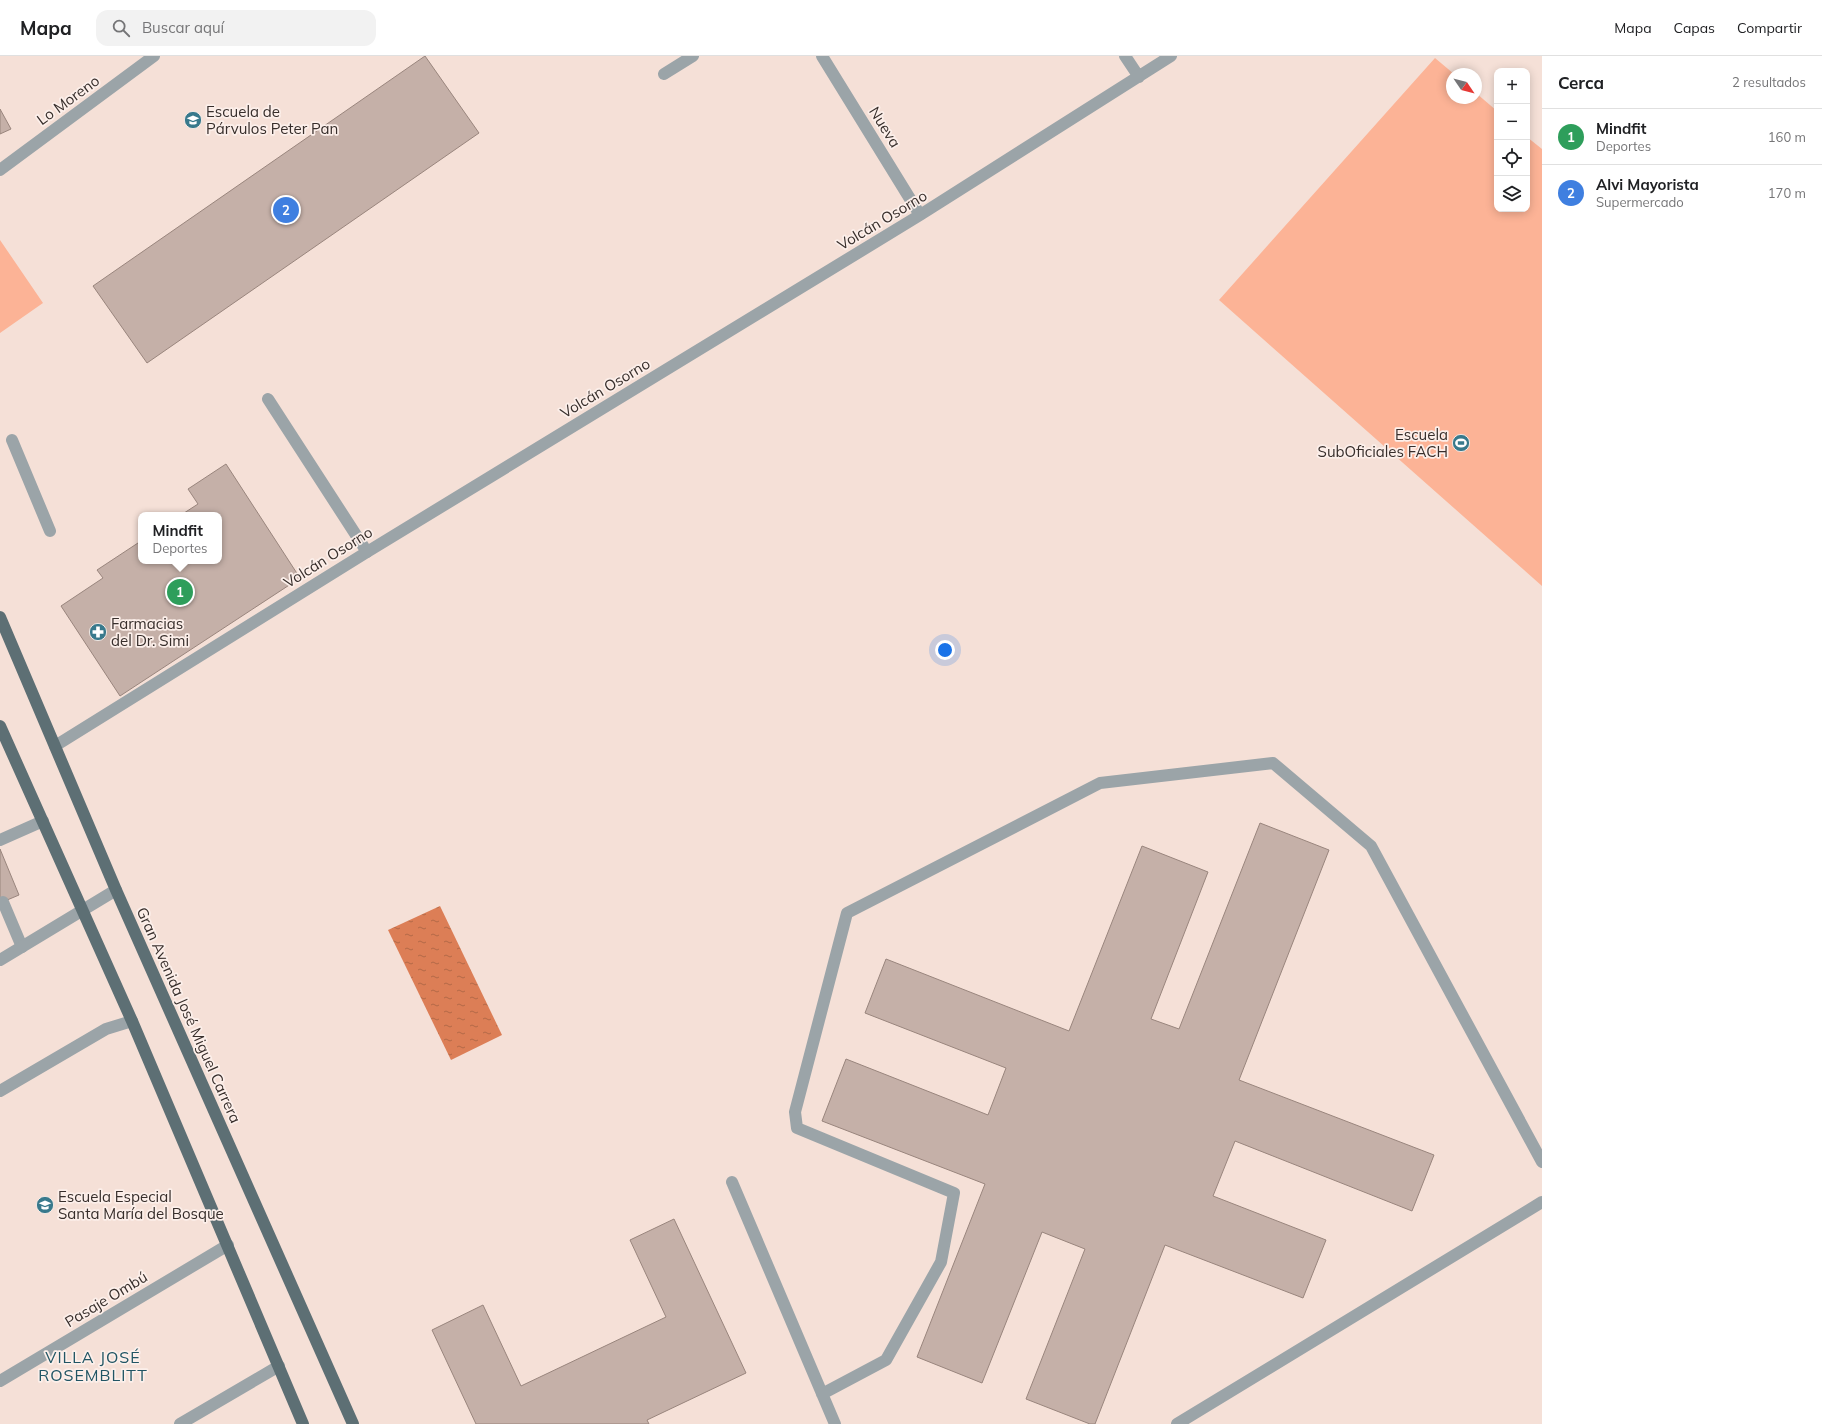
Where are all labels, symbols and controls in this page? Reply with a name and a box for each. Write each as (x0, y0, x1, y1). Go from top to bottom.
search box (96, 10, 376, 46)
text: Mapa (20, 16, 72, 40)
icon: search (110, 17, 132, 39)
text: Buscar aquí (142, 18, 224, 37)
text: Mapa (1614, 19, 1652, 37)
text: Capas (1674, 19, 1715, 37)
text: Compartir (1737, 19, 1802, 37)
north arrow (1446, 68, 1482, 104)
map controls (1494, 68, 1530, 212)
button: + (1494, 68, 1530, 104)
street label: Lo Moreno (33, 71, 103, 129)
text: Cerca (1558, 72, 1604, 93)
text: 2 resultados (1732, 74, 1806, 90)
place label: Escuela de Párvulos Peter Pan (206, 102, 338, 138)
street label: Nueva (865, 103, 905, 151)
button: − (1494, 104, 1530, 140)
school or university icon: Escuela de Párvulos Peter Pan (183, 110, 203, 130)
text: Mindfit (1596, 119, 1646, 138)
text: 1 (1567, 129, 1575, 145)
text: 160 m (1768, 129, 1806, 145)
text: Deportes (1596, 138, 1651, 154)
button: locate (1494, 140, 1530, 176)
text: Alvi Mayorista (1596, 175, 1699, 194)
button: layers (1494, 176, 1530, 212)
text: 2 (1567, 185, 1575, 201)
text: 170 m (1768, 185, 1806, 201)
street label: Volcán Osorno (834, 186, 930, 254)
text: Supermercado (1596, 194, 1684, 210)
pin: 2 (273, 195, 299, 225)
street label: Volcán Osorno (557, 354, 653, 422)
place label: Escuela SubOficiales FACH (1318, 425, 1448, 461)
sports icon: Escuela SubOficiales FACH (1451, 433, 1471, 453)
popup (138, 512, 222, 564)
text: Mindfit (152, 521, 203, 540)
street label: Volcán Osorno (280, 522, 376, 592)
text: Deportes (152, 540, 208, 556)
pin: 1 (167, 577, 193, 607)
place label: Farmacias del Dr. Simi (111, 614, 189, 650)
pharmacy icon: Farmacias del Dr. Simi (88, 622, 108, 642)
your location (935, 640, 955, 660)
street label: Gran Avenida José Miguel Carrera (133, 904, 245, 1126)
place label: Escuela Especial Santa María del Bosque (58, 1187, 224, 1223)
school or university icon: Escuela Especial Santa María del Bosque (35, 1195, 55, 1215)
street label: Pasaje Ombú (61, 1267, 151, 1331)
district label: VILLA JOSÉ ROSEMBLITT (38, 1347, 148, 1385)

